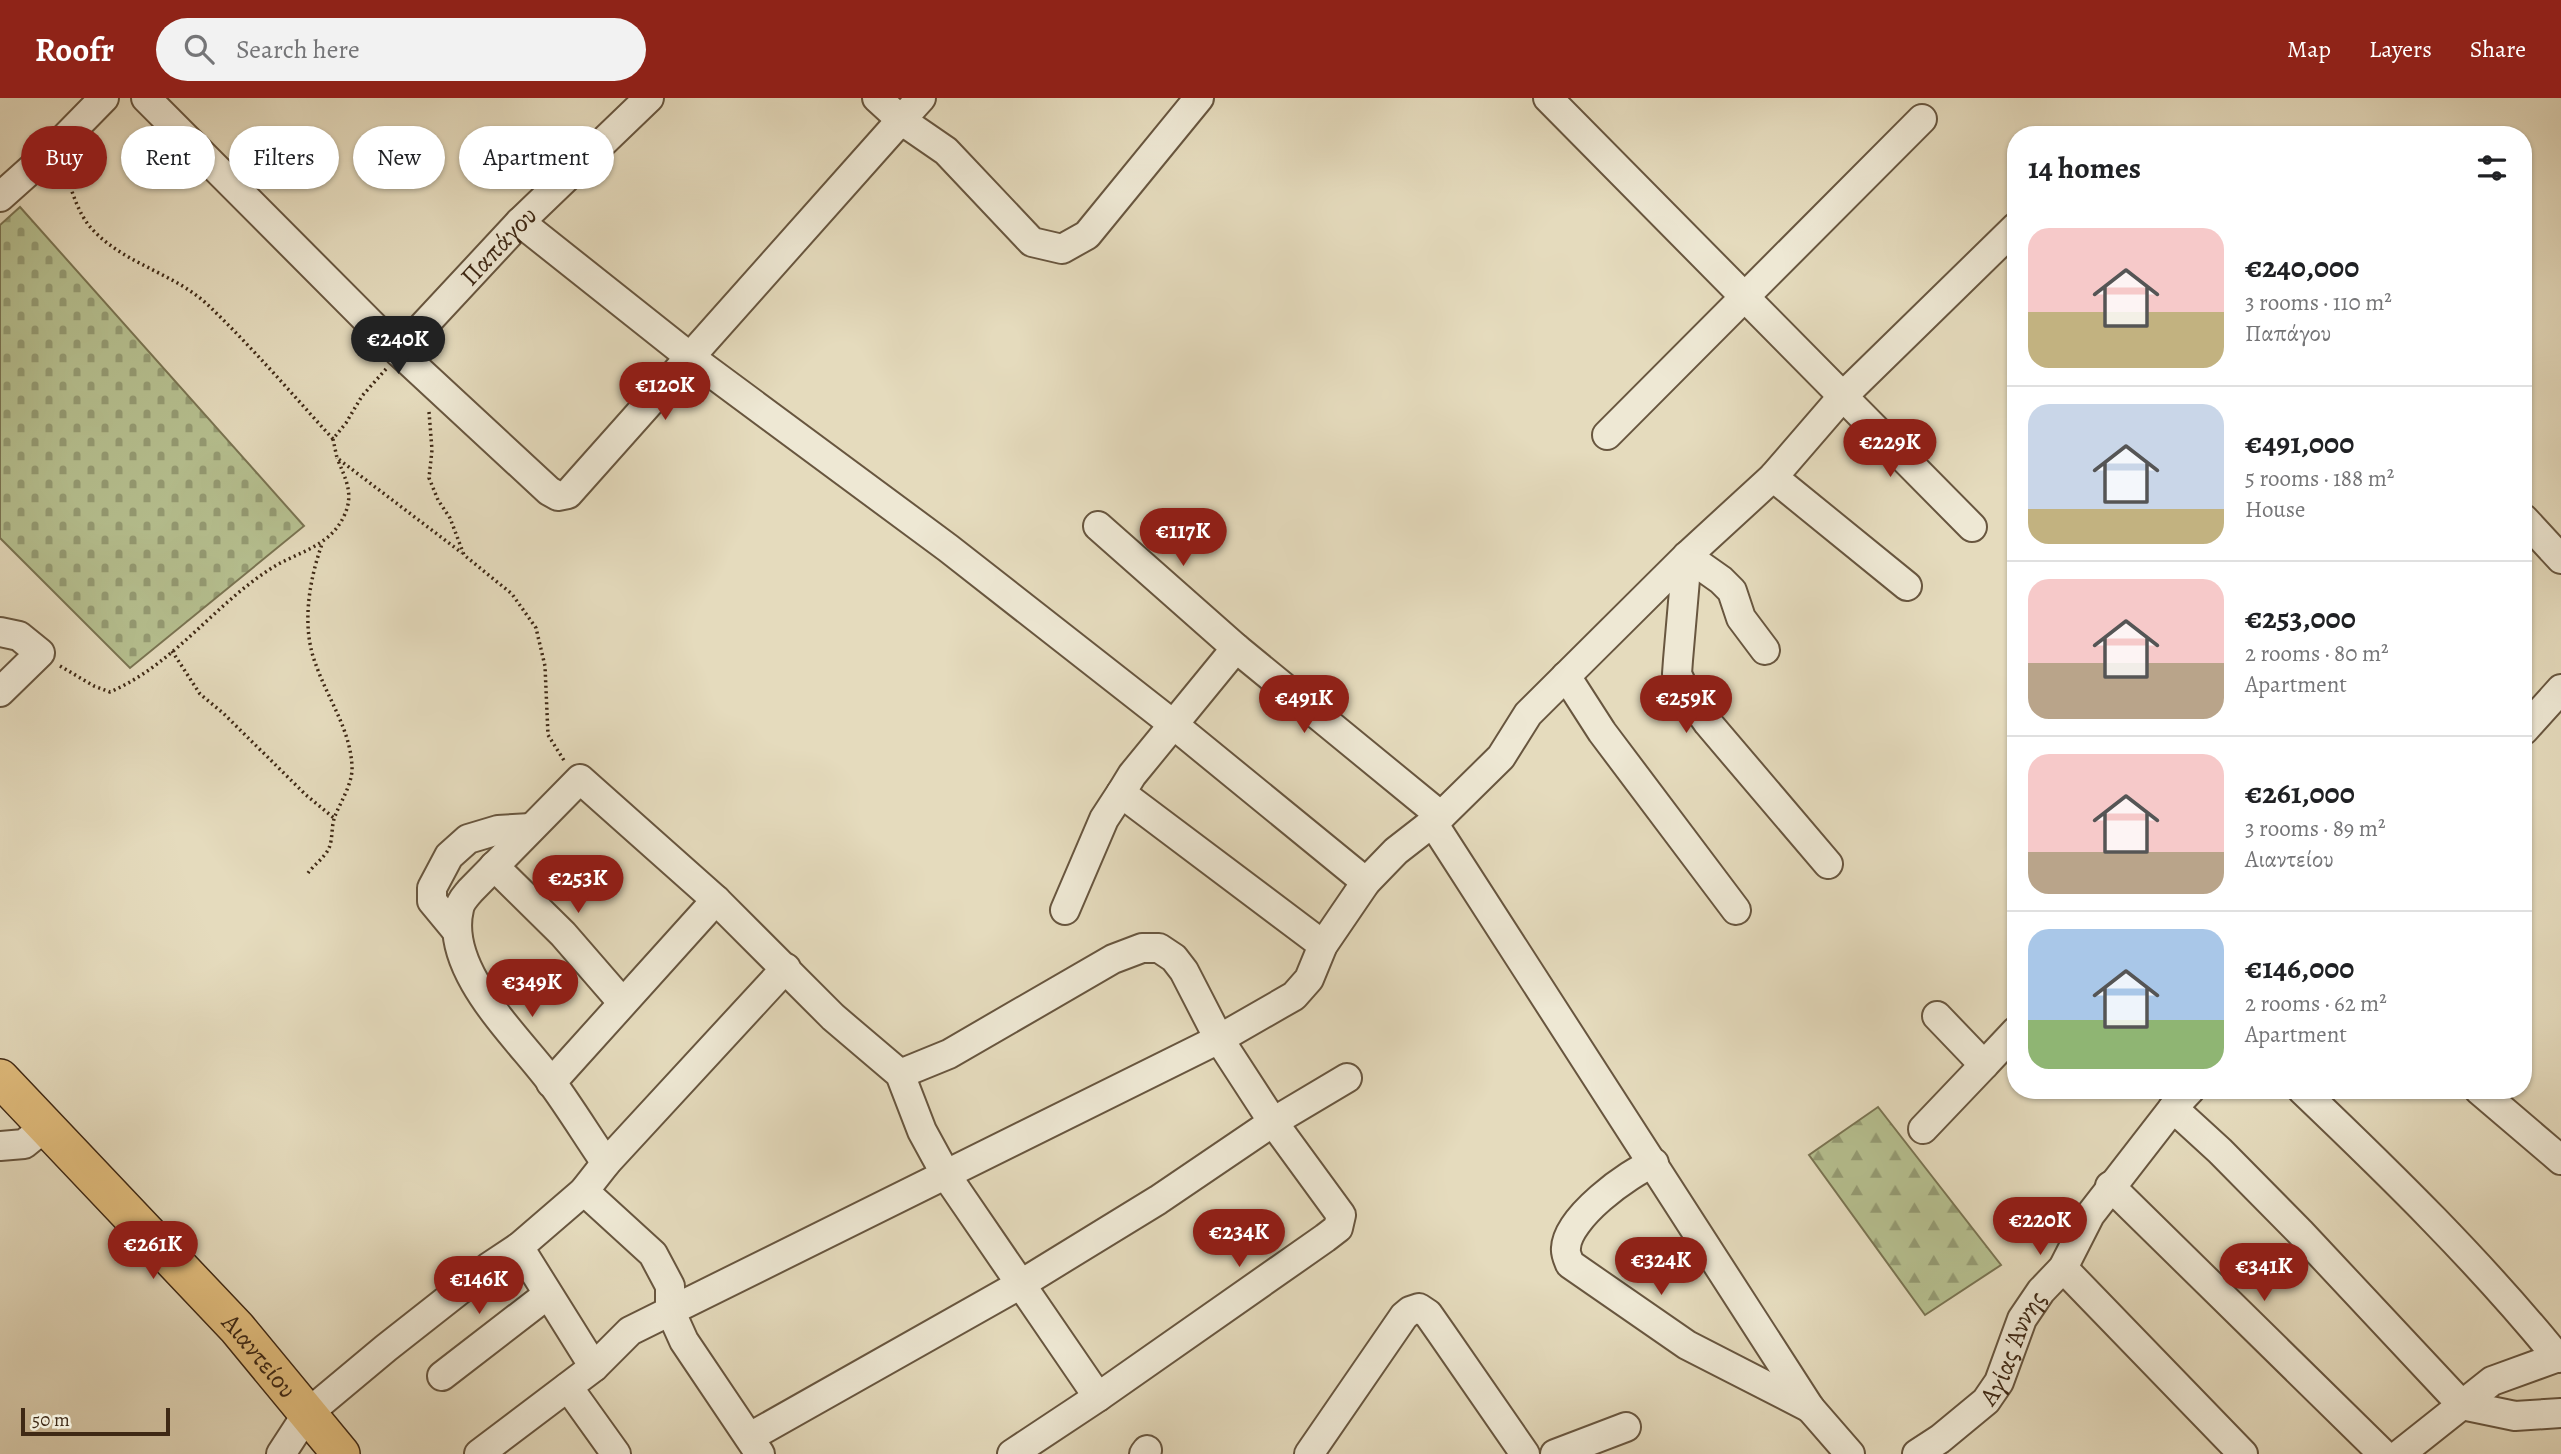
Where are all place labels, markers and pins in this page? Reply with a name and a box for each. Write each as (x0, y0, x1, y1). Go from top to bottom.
pin: €240K (349, 316, 447, 376)
pin: €120K (616, 362, 714, 422)
pin: €229K (1841, 420, 1939, 479)
pin: €117K (1134, 508, 1232, 568)
pin: €491K (1255, 676, 1353, 735)
pin: €259K (1637, 676, 1735, 735)
pin: €253K (529, 856, 627, 915)
pin: €349K (483, 960, 581, 1019)
pin: €220K (1991, 1198, 2089, 1257)
pin: €234K (1190, 1210, 1288, 1269)
pin: €261K (104, 1222, 202, 1281)
pin: €324K (1612, 1238, 1710, 1297)
pin: €341K (2215, 1244, 2313, 1303)
pin: €146K (430, 1256, 528, 1316)

